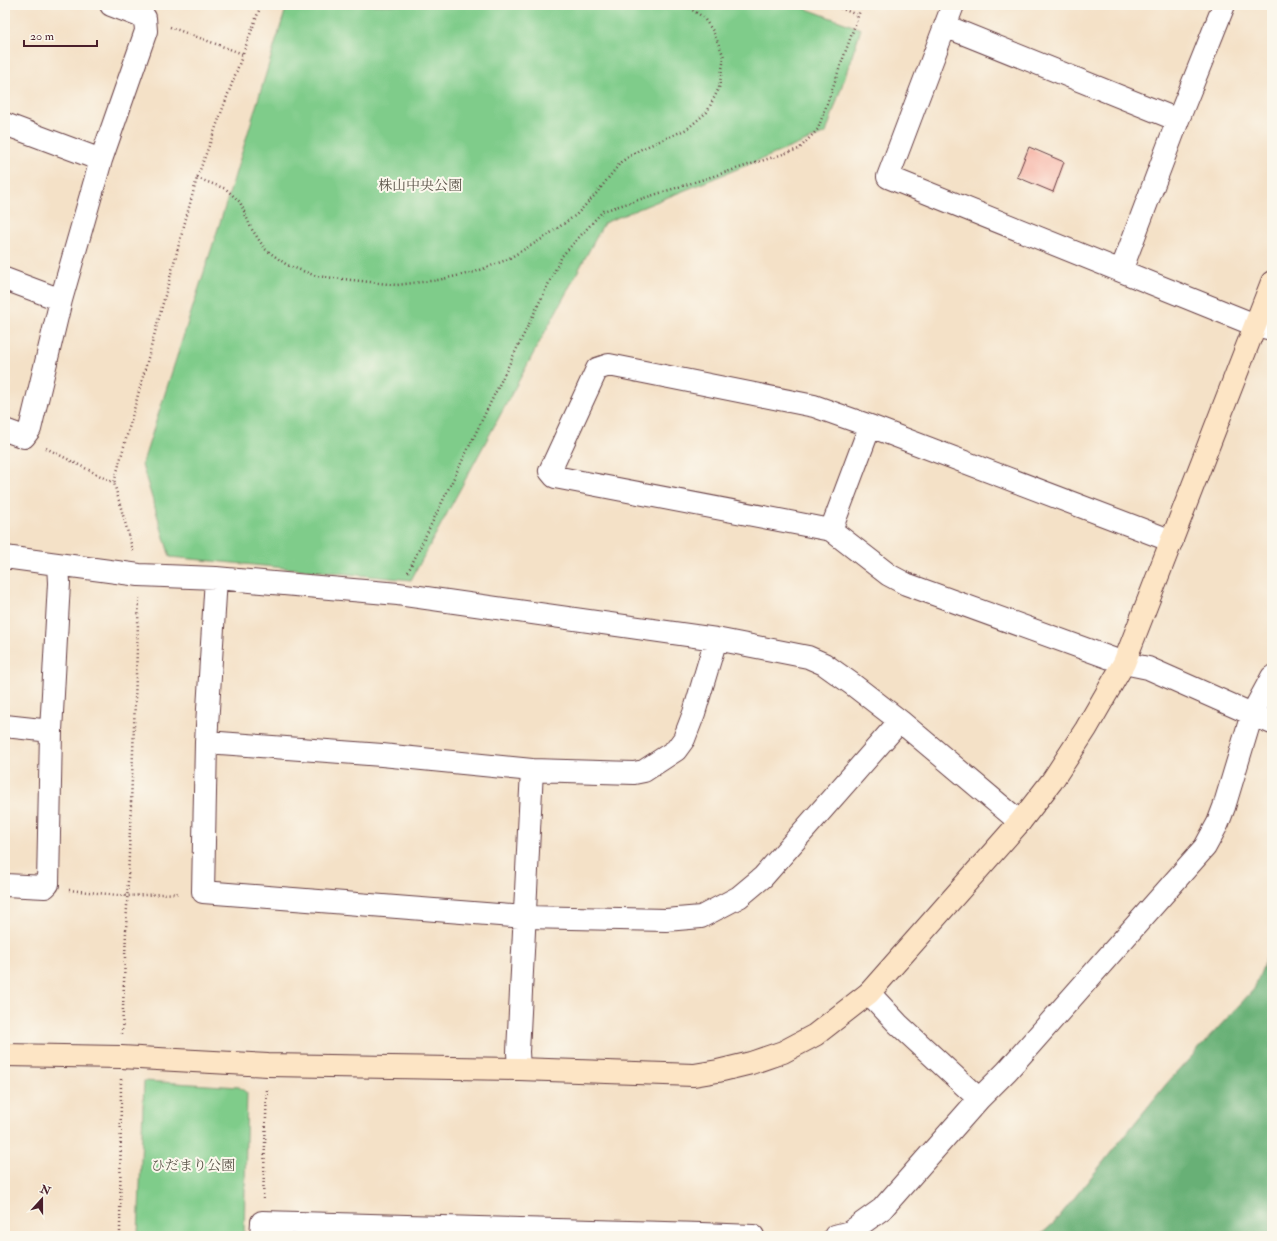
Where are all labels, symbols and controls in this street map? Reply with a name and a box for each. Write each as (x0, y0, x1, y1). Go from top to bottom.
scale bar (24, 22, 97, 48)
text: 20 m (30, 29, 55, 44)
park label: 株山中央公園 (378, 177, 462, 194)
park label: ひだまり公園 (151, 1157, 235, 1174)
north arrow (22, 1179, 62, 1219)
text: N (38, 1182, 53, 1198)

